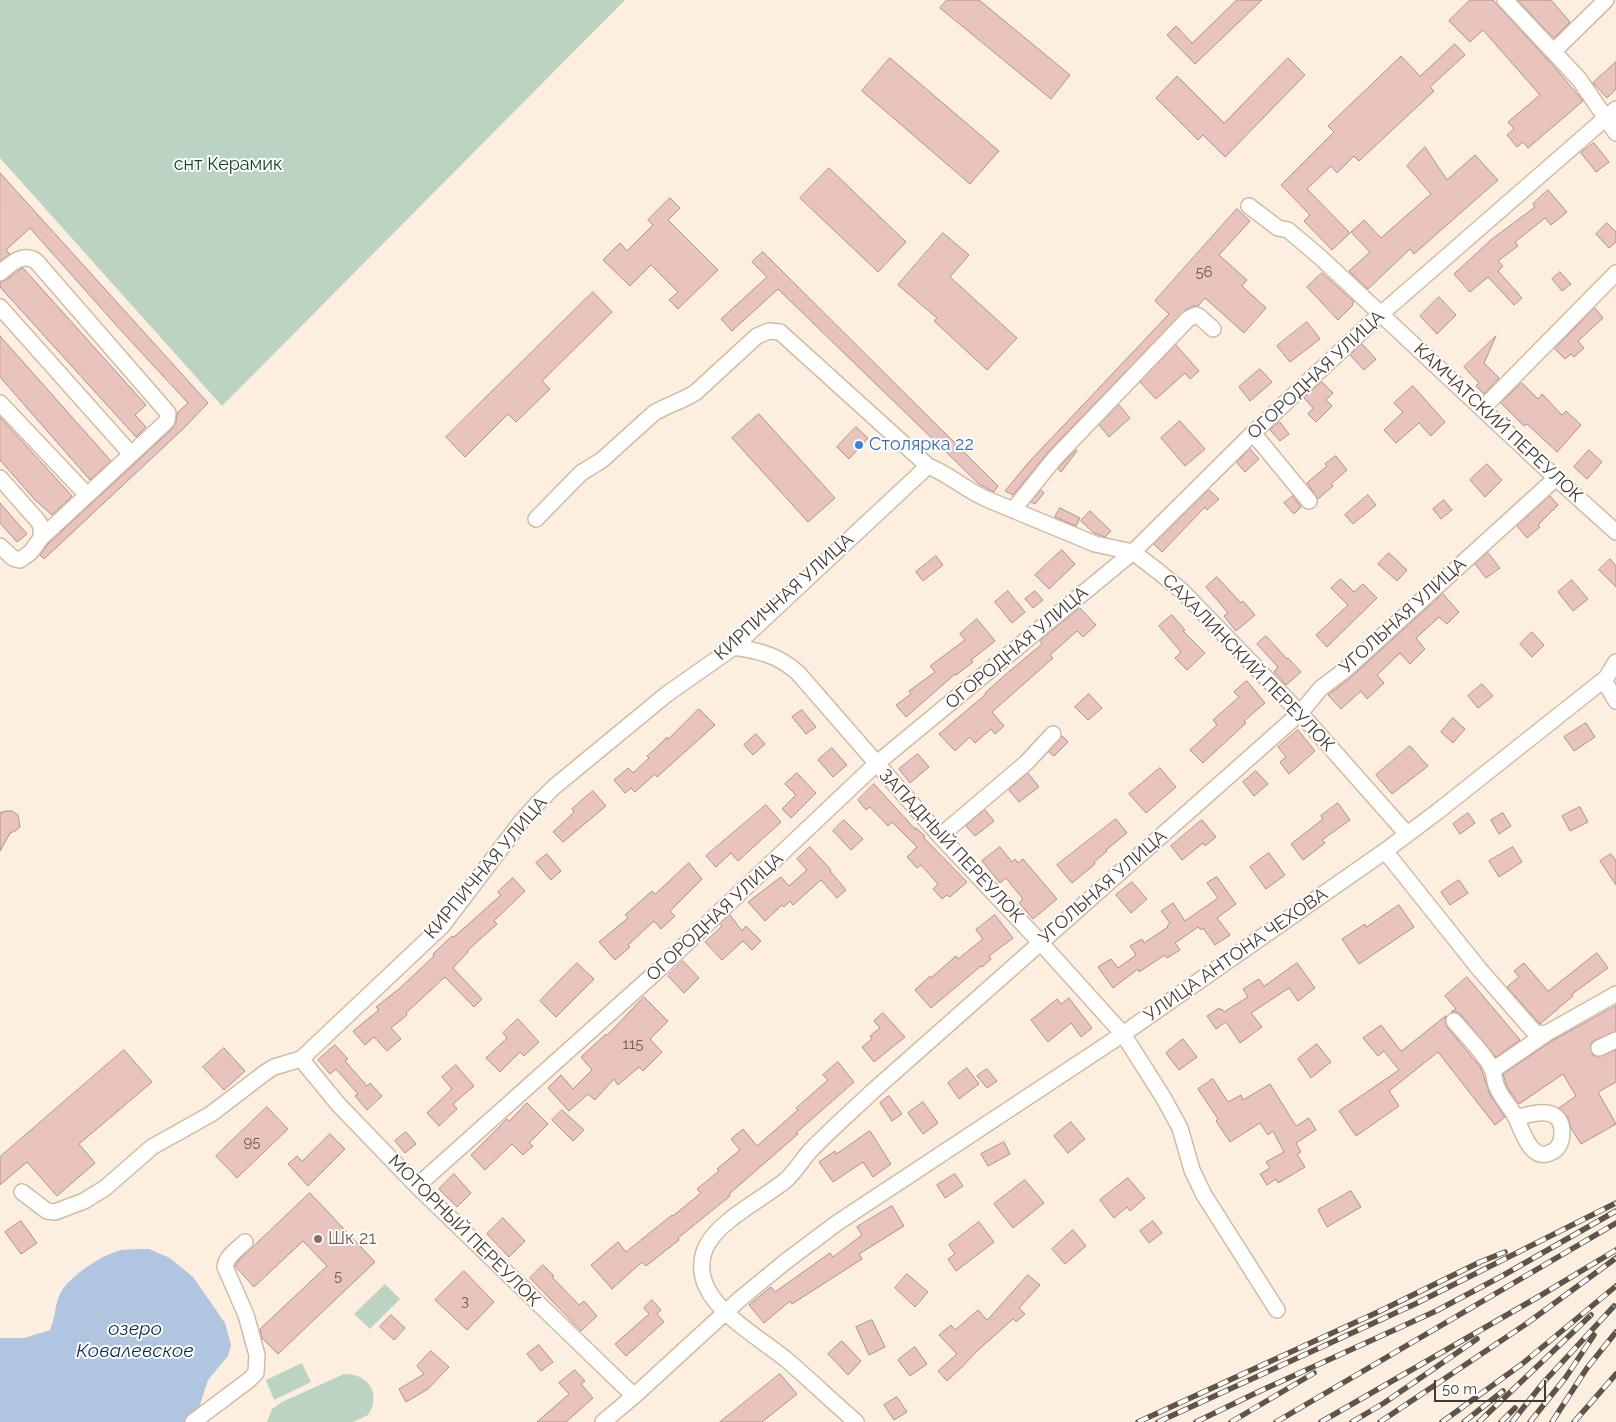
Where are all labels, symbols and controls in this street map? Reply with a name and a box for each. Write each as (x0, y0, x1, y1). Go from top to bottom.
park label: снт Керамик (174, 154, 282, 176)
house number: 56 (1195, 263, 1213, 281)
street label: ОГОРОДНАЯ УЛИЦА (1243, 306, 1389, 444)
street label: КАМЧАТСКИЙ ПЕРЕУЛОК (1409, 339, 1587, 507)
place label: Столярка 22 (869, 434, 974, 456)
marker: Столярка 22 (853, 439, 865, 451)
street label: КИРПИЧНАЯ УЛИЦА (710, 529, 858, 665)
street label: УГОЛЬНАЯ УЛИЦА (1335, 554, 1471, 678)
street label: САХАЛИНСКИЙ ПЕРЕУЛОК (1157, 570, 1339, 756)
street label: ОГОРОДНАЯ УЛИЦА (941, 582, 1093, 714)
street label: ЗАПАДНЫЙ ПЕРЕУЛОК (874, 765, 1028, 927)
street label: КИРПИЧНАЯ УЛИЦА (420, 792, 552, 944)
street label: УГОЛЬНАЯ УЛИЦА (1035, 825, 1171, 949)
street label: ОГОРОДНАЯ УЛИЦА (642, 848, 788, 986)
street label: УЛИЦА АНТОНА ЧЕХОВА (1140, 883, 1332, 1027)
house number: 115 (622, 1035, 644, 1053)
house number: 95 (244, 1133, 260, 1151)
street label: МОТОРНЫЙ ПЕРЕУЛОК (384, 1151, 544, 1311)
place label: Шк 21 (328, 1228, 376, 1250)
marker: Шк 21 (312, 1233, 324, 1245)
house number: 5 (334, 1267, 342, 1285)
house number: 3 (461, 1292, 469, 1310)
water label: озеро Ковалевское (76, 1318, 194, 1362)
scale bar (1436, 1370, 1548, 1402)
text: 50 m (1442, 1380, 1477, 1398)

